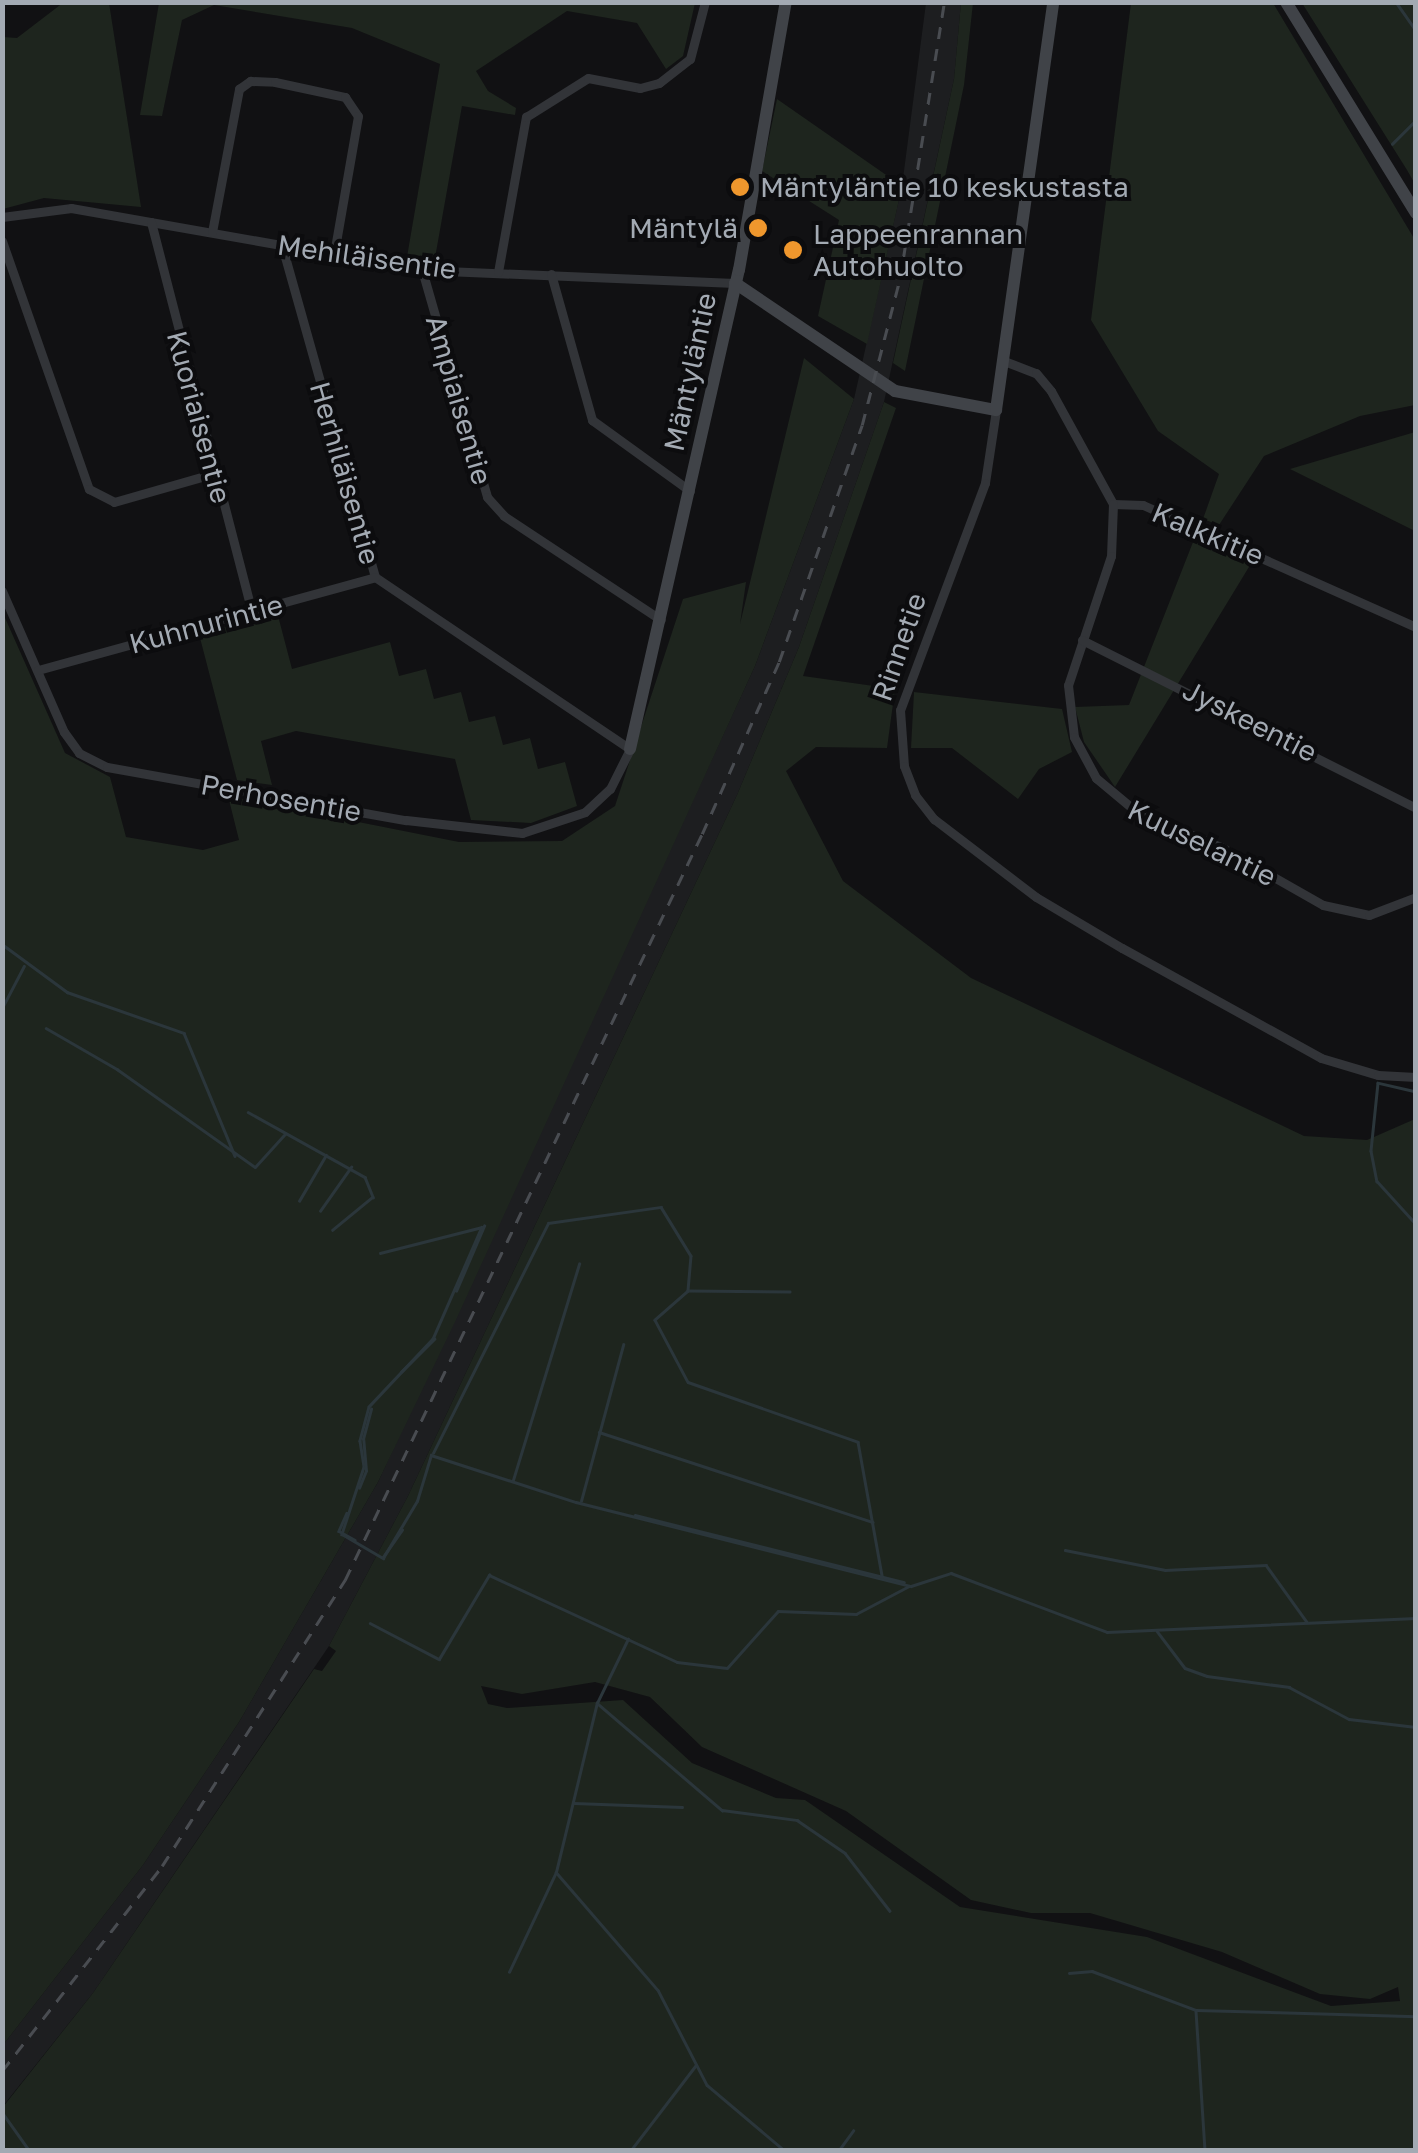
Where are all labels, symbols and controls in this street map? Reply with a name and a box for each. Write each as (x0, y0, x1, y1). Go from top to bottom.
place label: Mäntyläntie 10 keskustasta (760, 170, 1129, 204)
marker: Mäntyläntie 10 keskustasta (729, 176, 751, 198)
place label: Mäntylä (629, 211, 738, 245)
marker: Mäntylä (747, 217, 769, 239)
place label: Lappeenrannan Autohuolto (813, 217, 1023, 283)
street label: Mehiläisentie (275, 228, 459, 286)
marker: Lappeenrannan Autohuolto (782, 239, 804, 261)
street label: Mäntyläntie (657, 290, 723, 454)
street label: Ampiaisentie (419, 311, 499, 489)
street label: Kuoriaisentie (160, 327, 238, 507)
street label: Herhiläisentie (303, 378, 387, 568)
street label: Kalkkitie (1147, 496, 1269, 572)
street label: Kuhnurintie (126, 587, 286, 661)
street label: Rinnetie (865, 589, 933, 705)
street label: Jyskeentie (1177, 673, 1323, 769)
street label: Perhosentie (198, 767, 364, 829)
street label: Kuuselantie (1123, 793, 1281, 893)

